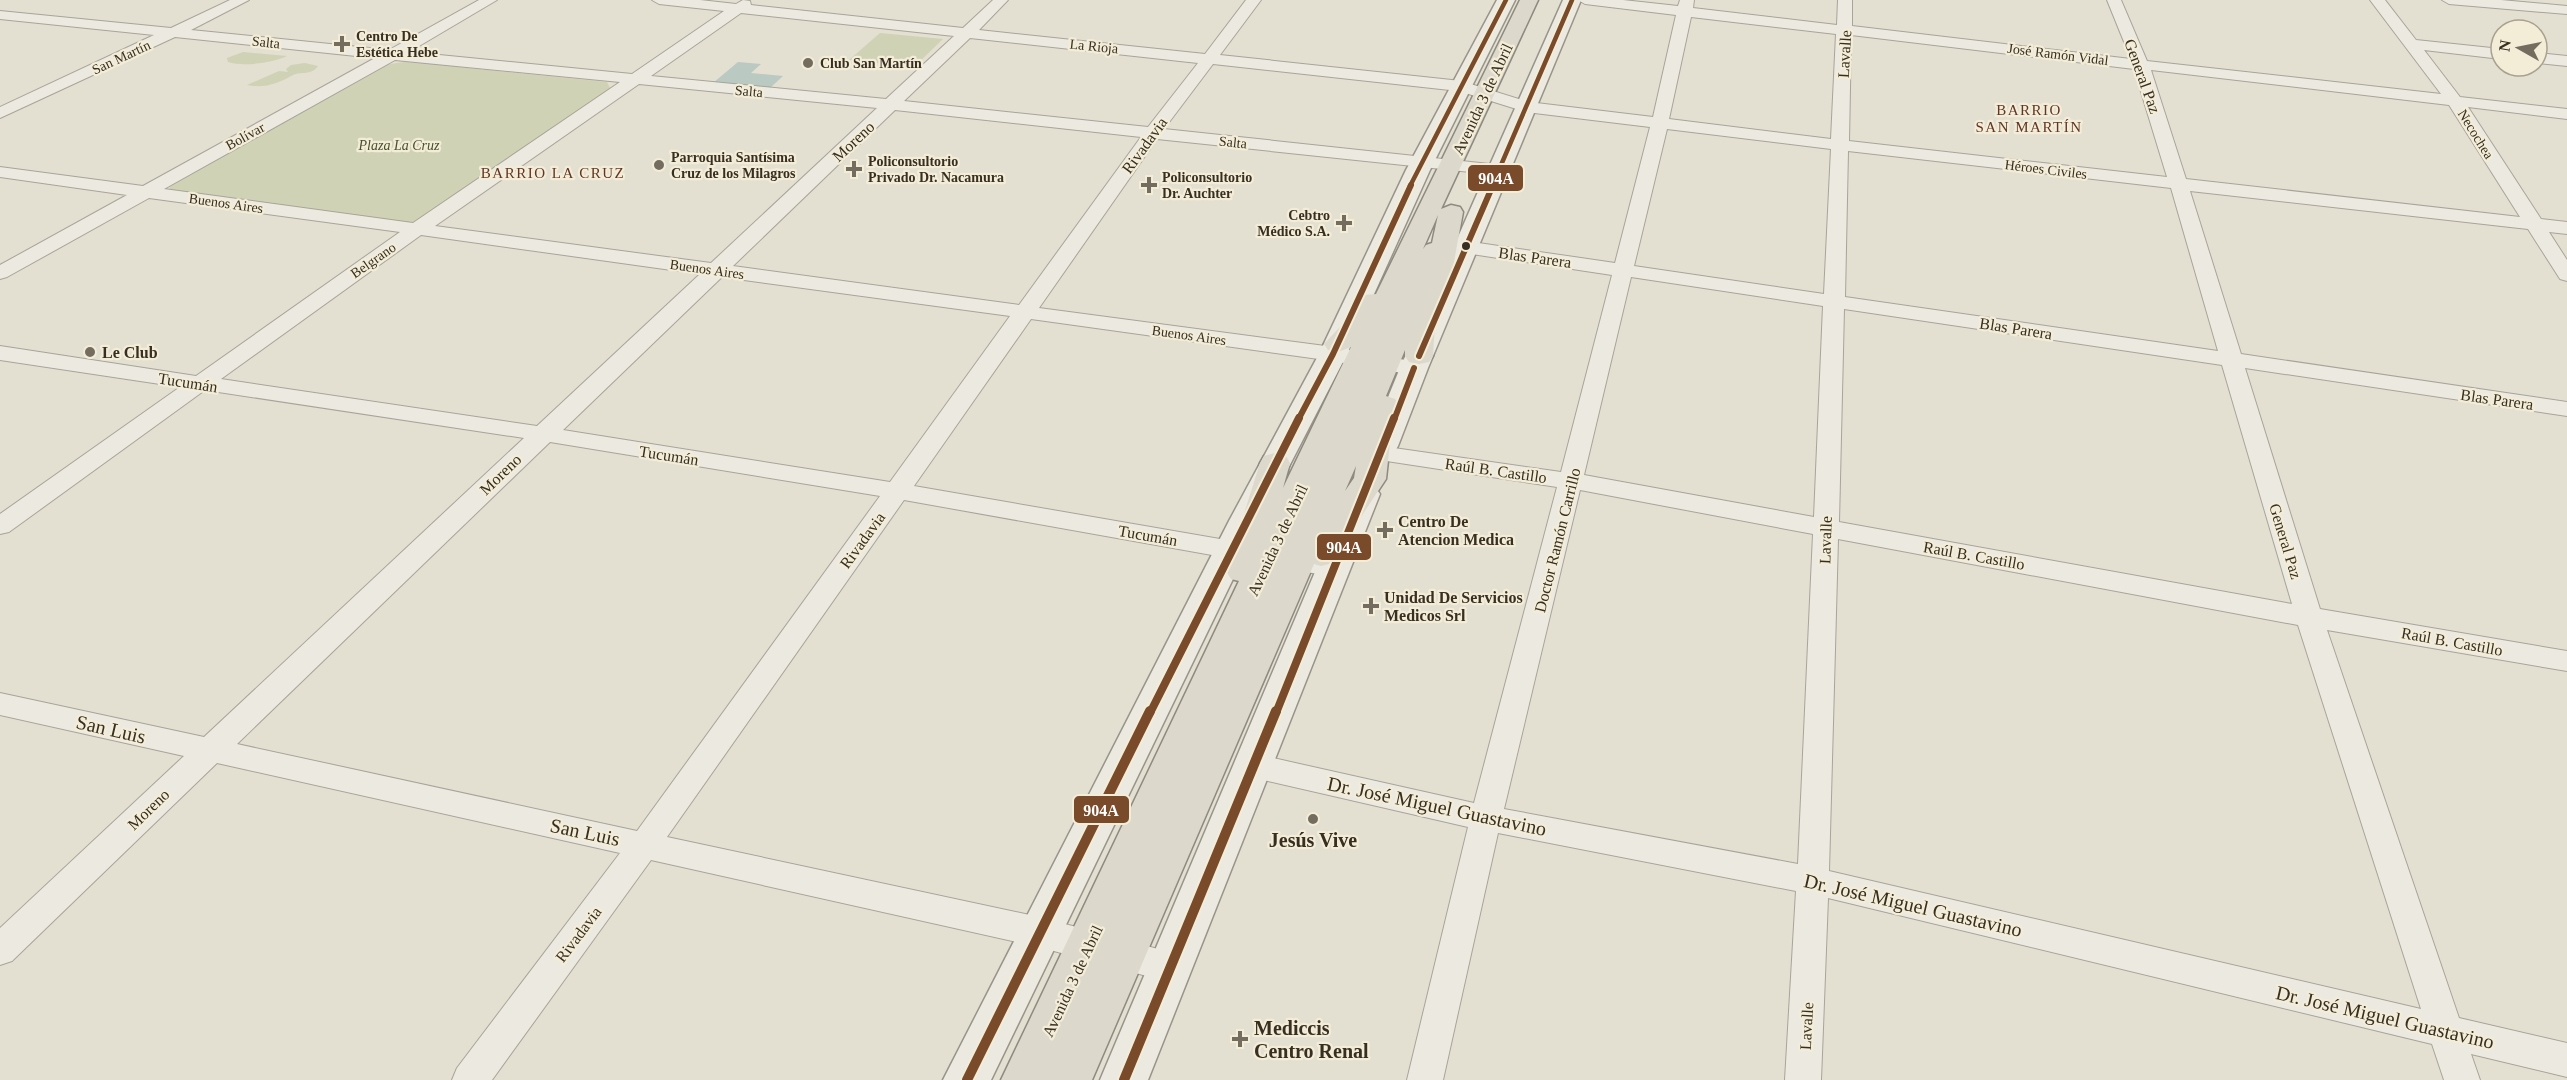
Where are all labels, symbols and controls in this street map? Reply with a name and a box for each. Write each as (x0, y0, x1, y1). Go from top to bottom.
north arrow (2489, 18, 2549, 78)
place label: Centro De Estética Hebe (356, 29, 438, 60)
street label: Lavalle (1835, 30, 1854, 78)
street label: Salta (251, 34, 281, 52)
marker: Centro De Estética Hebe (333, 35, 351, 53)
street label: La Rioja (1069, 36, 1120, 57)
street label: San Martín (90, 37, 153, 77)
street label: General Paz (2121, 37, 2164, 116)
text: N (2495, 38, 2514, 53)
street label: Avenida 3 de Abril (1449, 40, 1516, 158)
street label: José Ramón Vidal (2007, 41, 2109, 68)
marker: Club San Martín (801, 56, 815, 70)
place label: Club San Martín (820, 56, 922, 71)
street label: Salta (734, 83, 764, 100)
district label: BARRIO SAN MARTÍN (1975, 102, 2083, 135)
street label: Necochea (2455, 107, 2497, 162)
street label: Rivadavia (1118, 114, 1170, 177)
street label: Moreno (829, 118, 878, 165)
street label: Bolívar (223, 120, 268, 153)
street label: Salta (1218, 134, 1248, 152)
park label: Plaza La Cruz (358, 138, 440, 153)
place label: Parroquia Santísima Cruz de los Milagros (671, 150, 796, 181)
place label: Policonsultorio Privado Dr. Nacamura (868, 154, 1004, 185)
street label: Héroes Civiles (2004, 157, 2088, 182)
marker: Parroquia Santísima Cruz de los Milagros (652, 158, 666, 172)
marker: Policonsultorio Privado Dr. Nacamura (845, 160, 863, 178)
line badge: 904A (1467, 164, 1524, 192)
district label: BARRIO LA CRUZ (481, 165, 625, 181)
place label: Policonsultorio Dr. Auchter (1162, 170, 1252, 201)
text: 904A (1478, 170, 1514, 187)
marker: Policonsultorio Dr. Auchter (1140, 176, 1158, 194)
street label: Buenos Aires (188, 191, 264, 216)
place label: Cebtro Médico S.A. (1257, 208, 1330, 239)
marker: Cebtro Médico S.A. (1335, 214, 1353, 232)
street label: Belgrano (348, 240, 399, 281)
unlabelled marker (1460, 240, 1472, 252)
street label: Blas Parera (1497, 244, 1572, 271)
street label: Buenos Aires (669, 257, 745, 282)
street label: Blas Parera (1978, 314, 2053, 343)
street label: Buenos Aires (1151, 323, 1227, 348)
place label: Le Club (102, 344, 158, 361)
marker: Le Club (83, 345, 97, 359)
street label: Tucumán (157, 369, 219, 396)
street label: Blas Parera (2459, 386, 2534, 413)
street label: Tucumán (638, 442, 700, 469)
street label: Moreno (476, 451, 524, 498)
street label: Raúl B. Castillo (1444, 455, 1548, 486)
street label: Doctor Ramón Carrillo (1531, 466, 1584, 614)
street label: Avenida 3 de Abril (1244, 481, 1311, 599)
street label: General Paz (2266, 501, 2305, 581)
street label: Rivadavia (836, 509, 888, 572)
place label: Centro De Atencion Medica (1398, 513, 1514, 548)
street label: Lavalle (1816, 516, 1835, 564)
marker: Centro De Atencion Medica (1376, 521, 1394, 539)
street label: Tucumán (1117, 522, 1179, 549)
line badge: 904A (1316, 533, 1372, 561)
street label: Raúl B. Castillo (1922, 538, 2026, 573)
text: 904A (1326, 539, 1362, 556)
place label: Unidad De Servicios Medicos Srl (1384, 589, 1523, 624)
marker: Unidad De Servicios Medicos Srl (1362, 597, 1380, 615)
street label: Raúl B. Castillo (2400, 624, 2504, 659)
street label: San Luis (74, 710, 148, 748)
street label: Dr. José Miguel Guastavino (1325, 772, 1549, 841)
street label: Moreno (124, 786, 172, 833)
line badge: 904A (1073, 795, 1130, 824)
text: 904A (1083, 802, 1119, 819)
marker: Jesús Vive (1306, 812, 1320, 826)
street label: San Luis (548, 814, 622, 850)
place label: Jesús Vive (1269, 829, 1357, 851)
street label: Dr. José Miguel Guastavino (1802, 869, 2024, 942)
street label: Rivadavia (552, 903, 605, 965)
street label: Avenida 3 de Abril (1039, 922, 1106, 1040)
street label: Dr. José Miguel Guastavino (2274, 981, 2496, 1054)
street label: Lavalle (1797, 1002, 1816, 1050)
place label: Mediccis Centro Renal (1254, 1017, 1369, 1062)
marker: Mediccis Centro Renal (1231, 1030, 1249, 1048)

